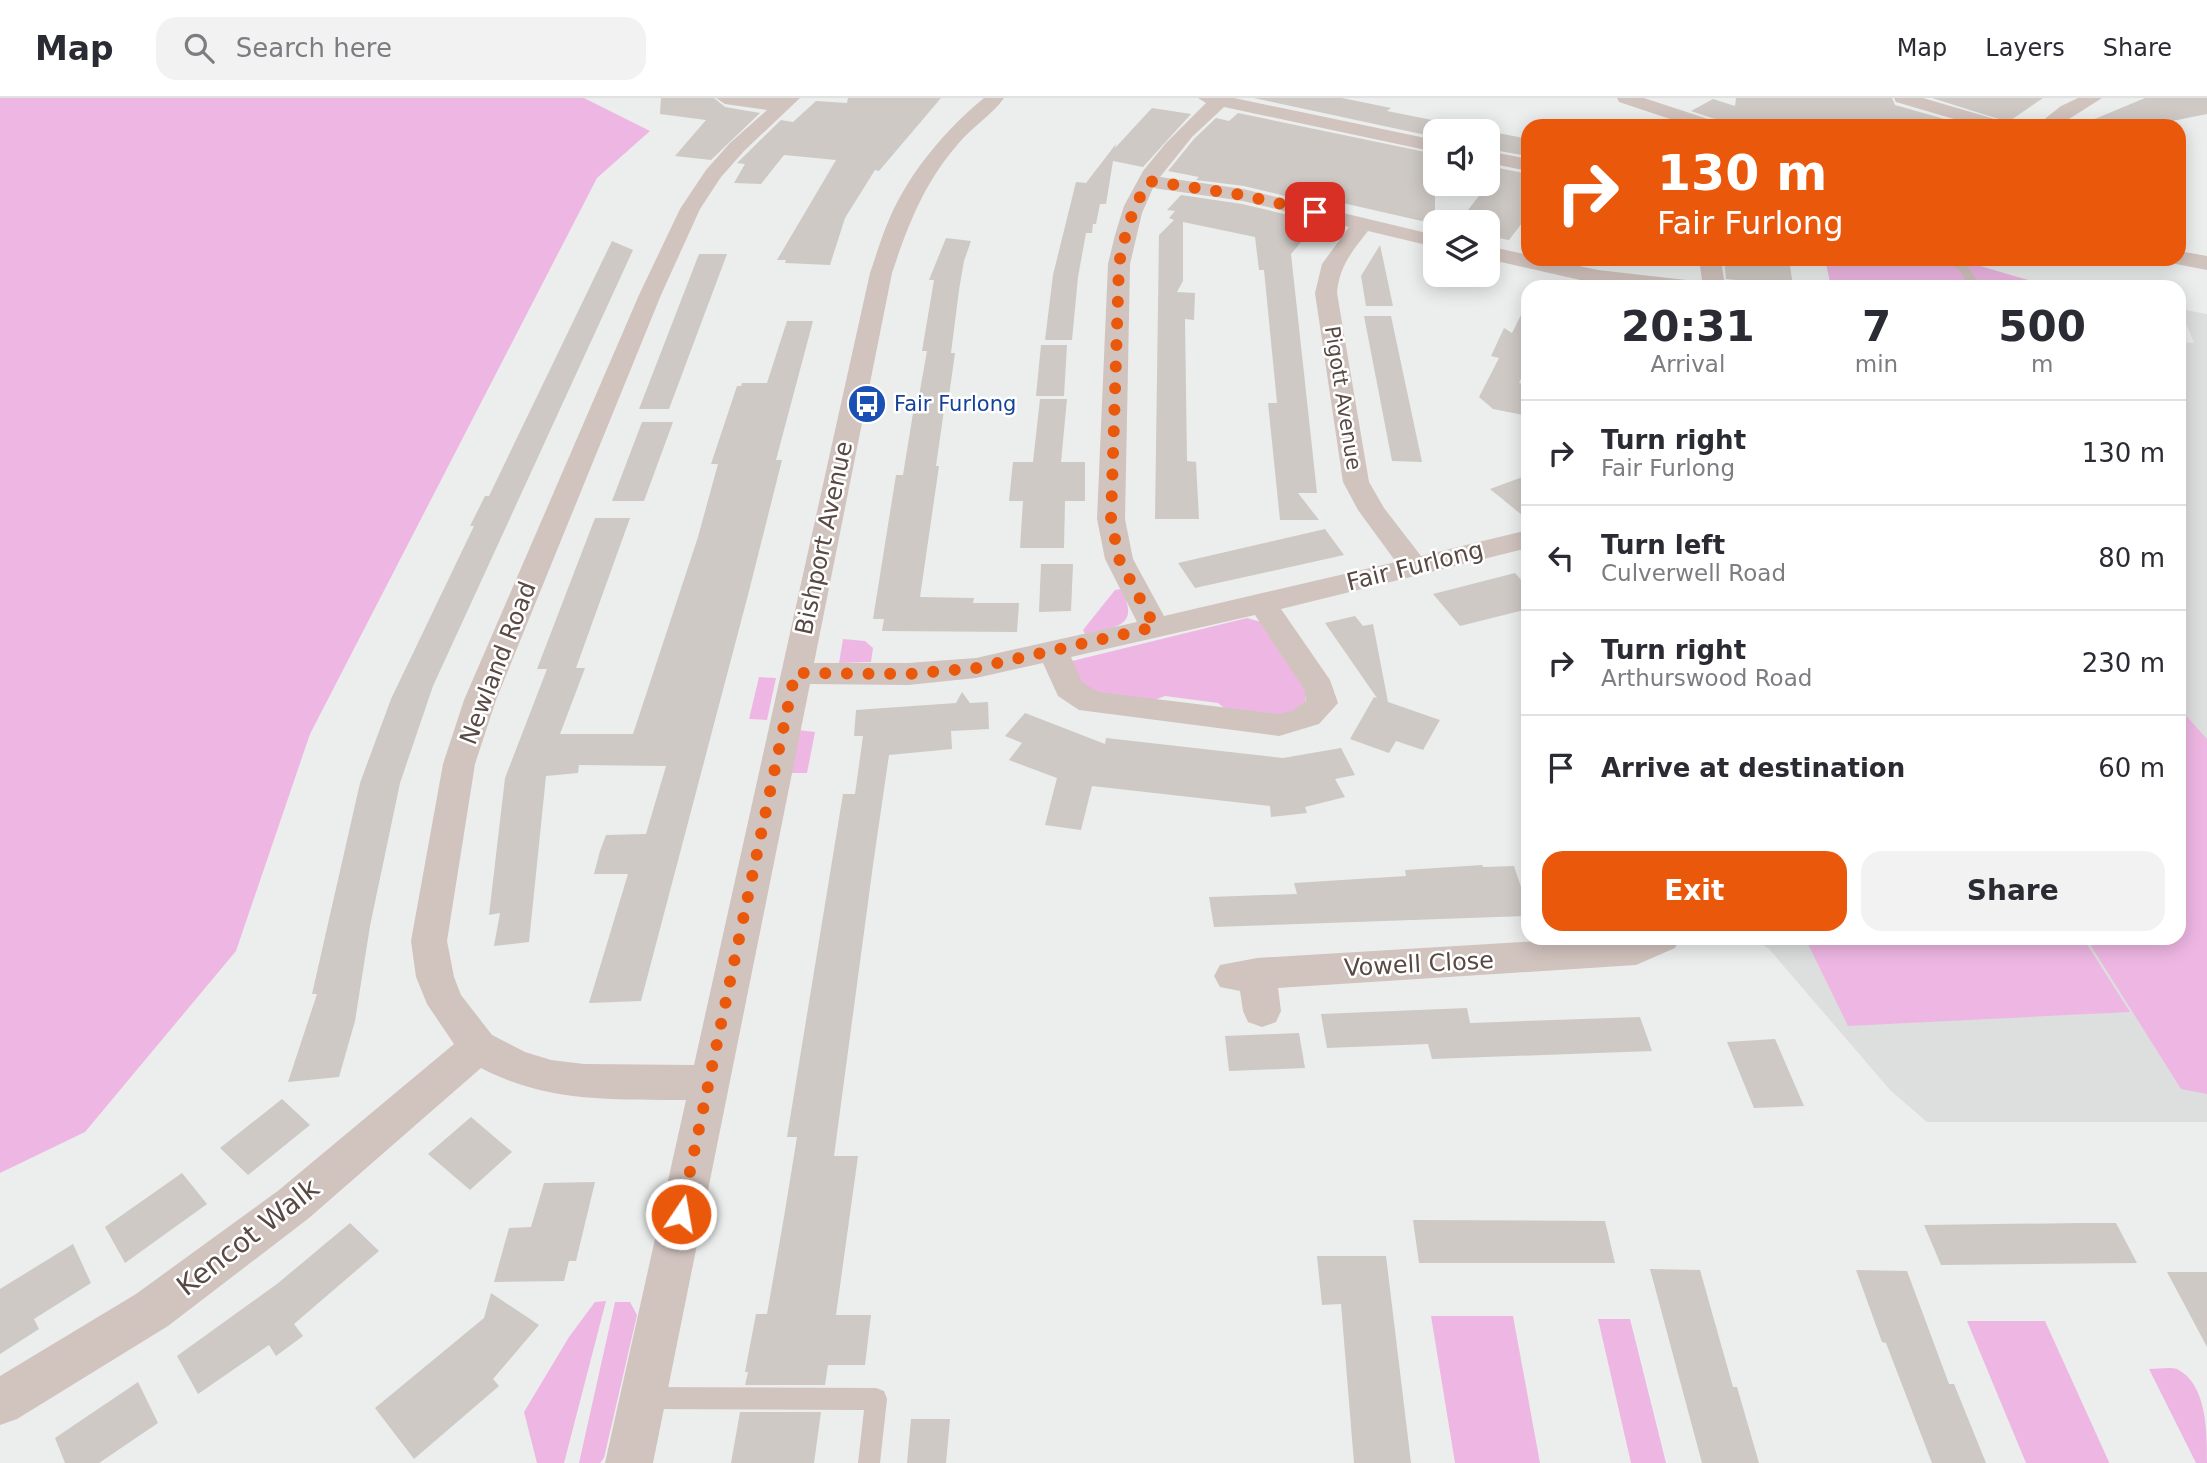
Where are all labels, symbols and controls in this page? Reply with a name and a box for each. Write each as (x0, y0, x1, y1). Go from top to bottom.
search box (156, 17, 646, 80)
text: Map (35, 29, 114, 68)
icon: search (180, 29, 218, 67)
text: Search here (236, 33, 392, 63)
text: Map (1897, 34, 1947, 62)
text: Layers (1985, 34, 2065, 62)
text: Share (2103, 34, 2172, 62)
map controls (1423, 119, 1500, 287)
button: sound (1423, 119, 1500, 196)
text: 130 m (1657, 145, 1827, 202)
icon: right (1542, 147, 1633, 238)
pin (1285, 182, 1345, 242)
icon: arrive (1296, 193, 1334, 231)
text: Fair Furlong (1657, 204, 1843, 242)
button: layers (1423, 210, 1500, 287)
text: 20:31 (1621, 302, 1755, 351)
text: 7 (1862, 302, 1891, 351)
text: 500 (1998, 302, 2086, 351)
street label: Pigott Avenue (1320, 324, 1366, 472)
text: Arrival (1651, 351, 1725, 377)
text: min (1855, 351, 1898, 377)
text: m (2031, 351, 2053, 377)
bus stop icon: Fair Furlong (846, 383, 888, 425)
place label: Fair Furlong (894, 392, 1016, 416)
text: Turn right (1601, 425, 1746, 455)
icon: right (1542, 434, 1580, 472)
text: 130 m (2082, 438, 2165, 468)
street label: Bishport Avenue (790, 439, 858, 637)
text: Fair Furlong (1601, 455, 1735, 481)
text: Turn left (1601, 530, 1725, 560)
street label: Fair Furlong (1344, 536, 1486, 596)
icon: left (1542, 539, 1580, 577)
text: 80 m (2098, 543, 2165, 573)
text: Culverwell Road (1601, 560, 1786, 586)
street label: Newland Road (454, 578, 542, 748)
text: Turn right (1601, 635, 1746, 665)
icon: right (1542, 644, 1580, 682)
text: 230 m (2082, 648, 2165, 678)
text: Arthurswood Road (1601, 665, 1812, 691)
icon: arrive (1542, 749, 1580, 787)
text: Arrive at destination (1601, 753, 1905, 783)
text: 60 m (2098, 753, 2165, 783)
button: Exit (1542, 851, 1847, 931)
button: Share (1861, 851, 2165, 931)
street label: Vowell Close (1343, 946, 1495, 982)
street label: Kencot Walk (170, 1171, 326, 1303)
position arrow (644, 1177, 718, 1251)

